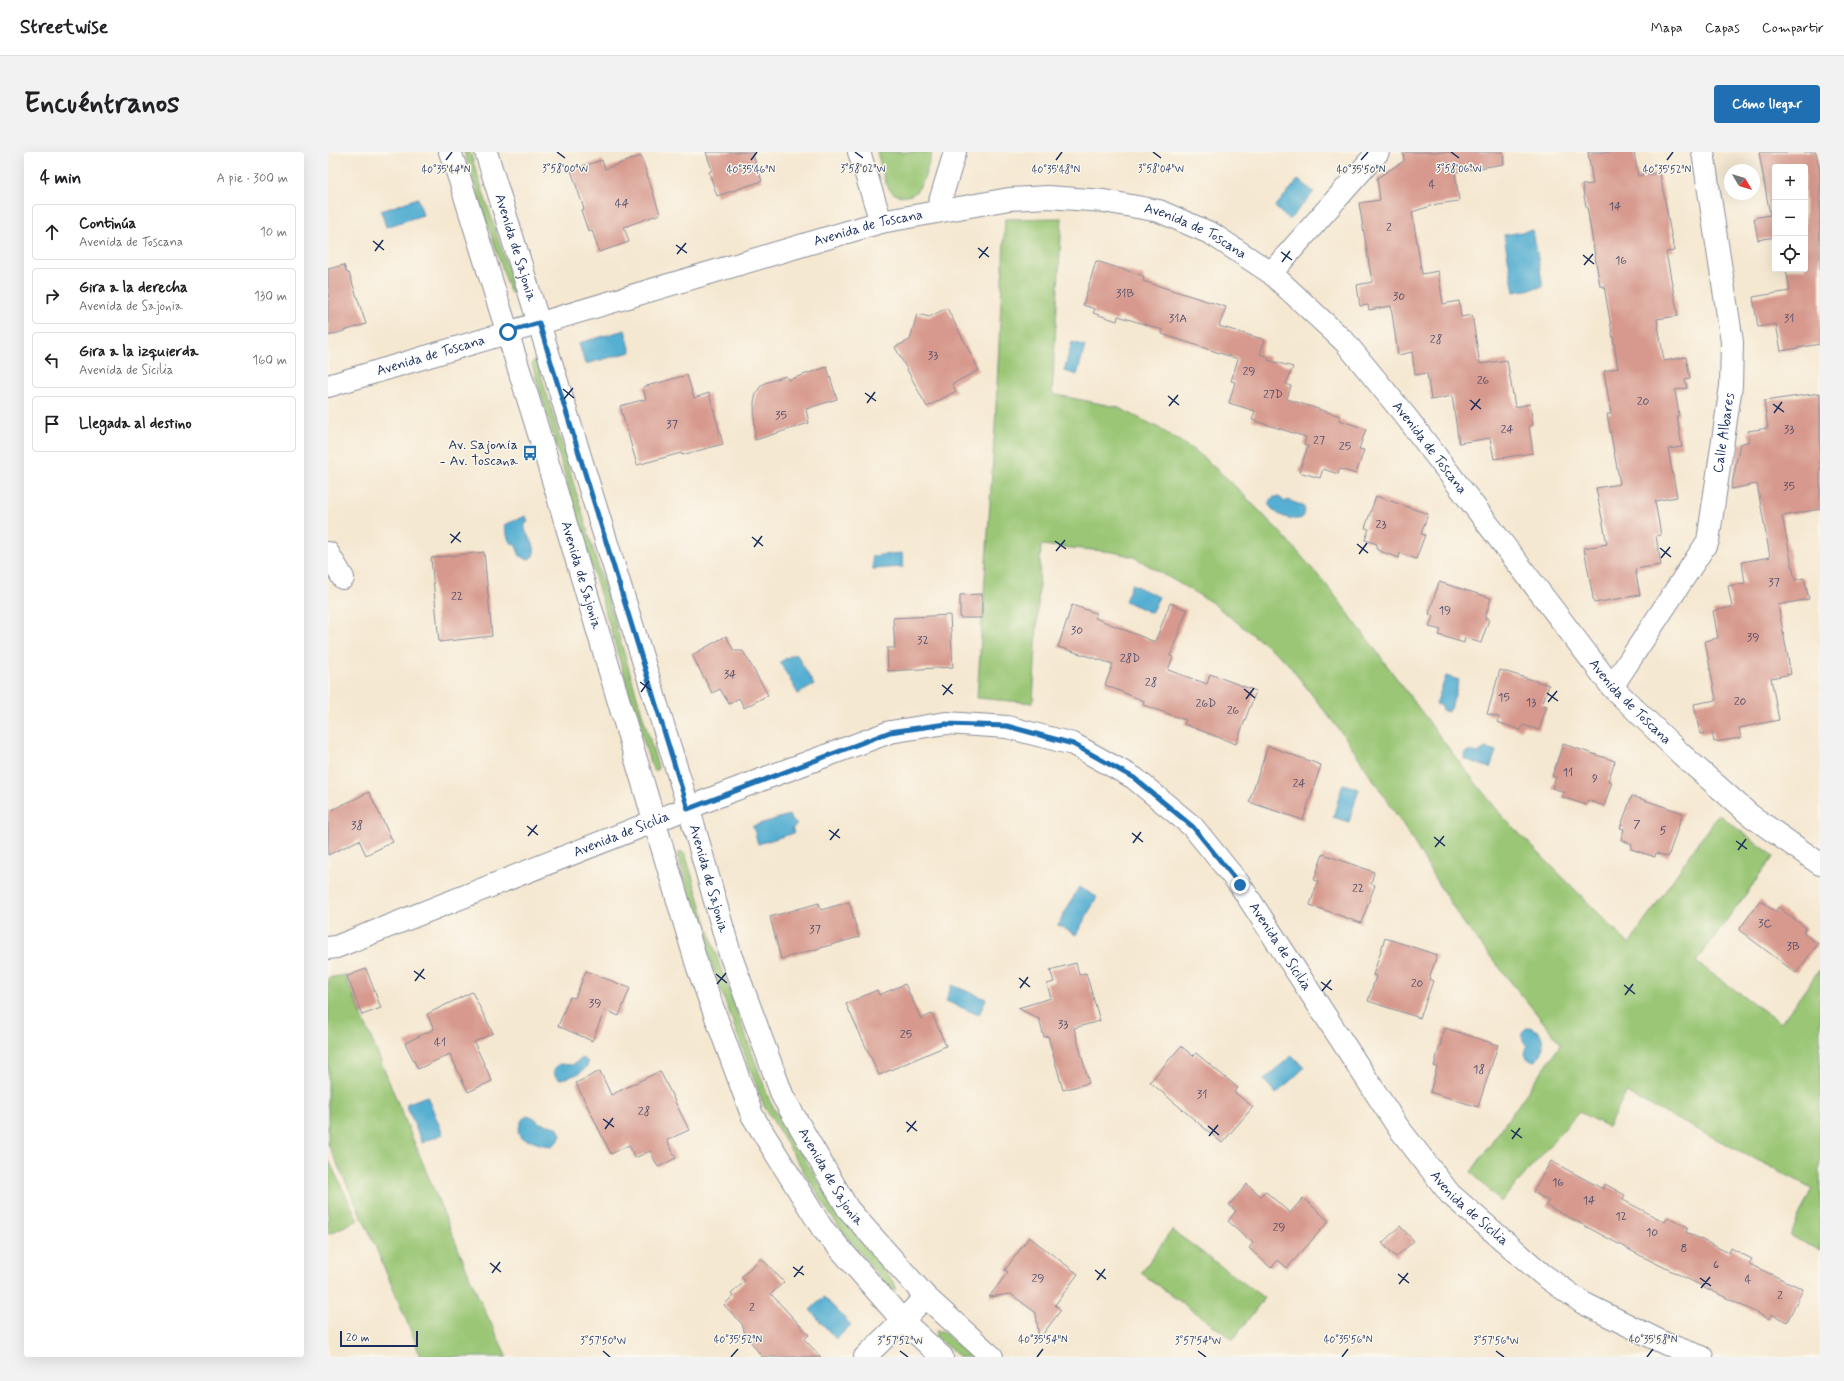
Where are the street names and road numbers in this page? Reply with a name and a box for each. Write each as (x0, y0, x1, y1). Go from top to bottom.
street label: Avenida de Sajonia (490, 192, 541, 304)
street label: Avenida de Toscana (1143, 199, 1250, 263)
street label: Avenida de Toscana (811, 206, 924, 251)
street label: Avenida de Toscana (374, 331, 487, 380)
street label: Calle Albares (1709, 392, 1739, 474)
street label: Avenida de Toscana (1388, 398, 1471, 498)
street label: Avenida de Sajonia (557, 519, 606, 632)
street label: Avenida de Toscana (1585, 655, 1675, 749)
street label: Avenida de Sicilia (571, 807, 672, 861)
street label: Avenida de Sajonia (685, 822, 733, 935)
street label: Avenida de Sicilia (1245, 899, 1316, 994)
street label: Avenida de Sajonia (794, 1125, 868, 1230)
street label: Avenida de Sicilia (1426, 1167, 1512, 1250)

